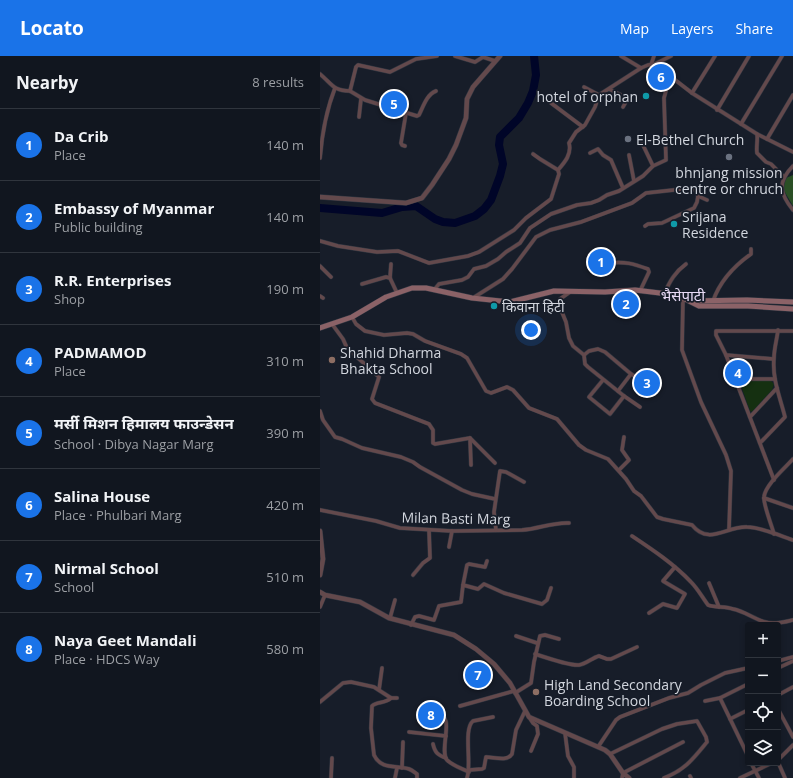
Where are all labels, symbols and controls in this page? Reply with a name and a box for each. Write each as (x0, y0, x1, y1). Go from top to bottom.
text: Locato (20, 15, 84, 41)
text: Map (620, 19, 649, 38)
text: Layers (671, 19, 713, 38)
text: Share (735, 19, 773, 38)
pin: 6 (648, 62, 674, 92)
text: Nearby (16, 71, 78, 94)
text: 8 results (252, 73, 304, 91)
place label: hotel of orphan (537, 87, 638, 106)
pin: 5 (381, 89, 407, 119)
marker: hotel of orphan (641, 91, 651, 101)
text: Da Crib (54, 126, 109, 146)
place label: El-Bethel Church (636, 130, 744, 149)
marker: El-Bethel Church (623, 134, 633, 144)
text: 1 (25, 136, 33, 154)
text: 140 m (266, 136, 304, 154)
text: Place (54, 146, 86, 164)
marker: bhnjang mission centre or chruch (724, 152, 734, 162)
place label: bhnjang mission centre or chruch (675, 163, 783, 198)
text: Embassy of Myanmar (54, 198, 214, 218)
place label: Srijana Residence (682, 207, 748, 242)
text: 2 (25, 208, 33, 226)
text: 140 m (266, 208, 304, 226)
text: Public building (54, 218, 143, 236)
marker: Srijana Residence (669, 219, 679, 229)
pin: 1 (588, 247, 614, 277)
text: R.R. Enterprises (54, 270, 171, 290)
text: 3 (25, 280, 33, 298)
text: 190 m (266, 280, 304, 298)
district label: भैसेपाटी (661, 285, 706, 305)
pin: 2 (613, 289, 639, 319)
text: Shop (54, 290, 85, 308)
place label: किवाना हिटी (502, 297, 565, 316)
marker: किवाना हिटी (489, 301, 499, 311)
your location (521, 320, 541, 340)
text: PADMAMOD (54, 342, 147, 362)
place label: Shahid Dharma Bhakta School (340, 343, 441, 378)
text: 4 (25, 352, 33, 370)
text: 310 m (266, 352, 304, 370)
marker: Shahid Dharma Bhakta School (327, 355, 337, 365)
pin: 4 (725, 358, 751, 388)
text: Place (54, 362, 86, 380)
pin: 3 (634, 368, 660, 398)
text: मर्सी मिशन हिमालय फाउन्डेसन (54, 413, 234, 433)
text: 5 (25, 424, 33, 442)
text: 390 m (266, 424, 304, 442)
text: School · Dibya Nagar Marg (54, 435, 213, 453)
text: Salina House (54, 486, 150, 506)
text: 6 (25, 496, 33, 514)
text: 420 m (266, 496, 304, 514)
text: Place · Phulbari Marg (54, 506, 182, 524)
street label: Milan Basti Marg (401, 508, 511, 528)
text: Nirmal School (54, 558, 159, 578)
text: 7 (25, 568, 33, 586)
text: 510 m (266, 568, 304, 586)
text: School (54, 578, 94, 596)
map controls (745, 622, 781, 766)
button: + (745, 622, 781, 658)
text: Naya Geet Mandali (54, 630, 197, 650)
text: 8 (25, 640, 33, 658)
text: 580 m (266, 640, 304, 658)
text: Place · HDCS Way (54, 650, 159, 668)
button: − (745, 658, 781, 694)
pin: 7 (465, 660, 491, 690)
place label: High Land Secondary Boarding School (544, 675, 683, 710)
marker: High Land Secondary Boarding School (531, 687, 541, 697)
button: locate (745, 694, 781, 730)
pin: 8 (418, 700, 444, 730)
button: layers (745, 730, 781, 766)

